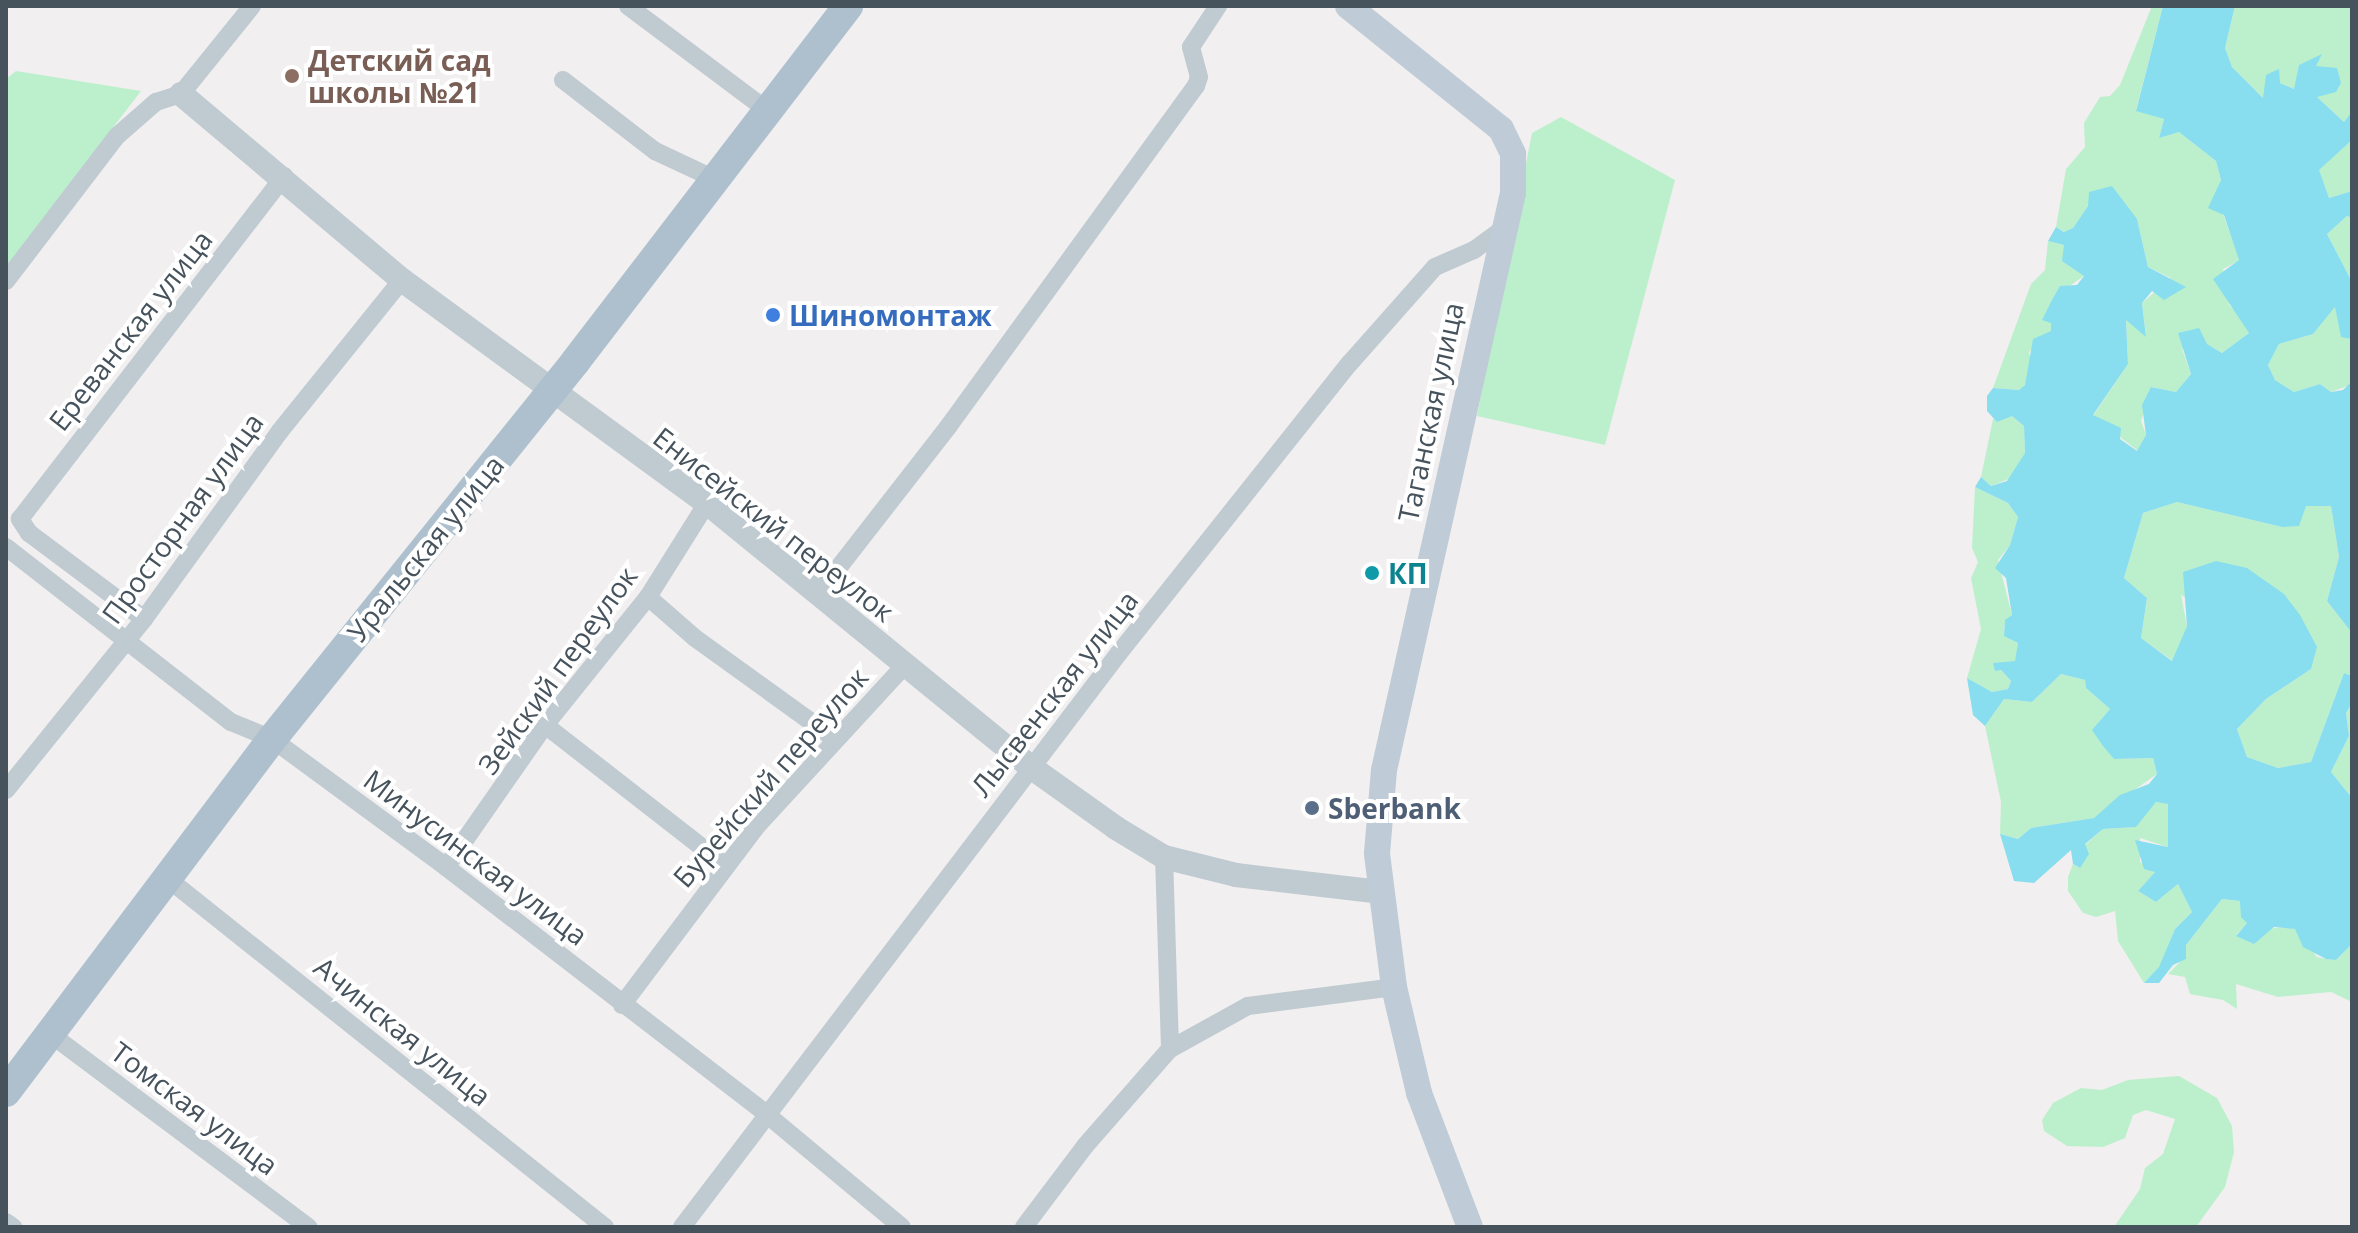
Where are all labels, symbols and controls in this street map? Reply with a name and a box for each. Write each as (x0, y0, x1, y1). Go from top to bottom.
place label: Детский сад школы №21 (308, 43, 491, 109)
marker: Детский сад школы №21 (283, 67, 301, 85)
street label: Ереванская улица (41, 223, 219, 437)
place label: Шиномонтаж (789, 298, 992, 332)
street label: Таганская улица (1390, 299, 1470, 525)
marker: Шиномонтаж (764, 306, 782, 324)
street label: Просторная улица (94, 406, 270, 630)
street label: Енисейский переулок (647, 420, 901, 628)
street label: Уральская улица (340, 448, 510, 648)
place label: КП (1388, 556, 1428, 590)
street label: Зейский переулок (471, 560, 643, 780)
marker: КП (1363, 564, 1381, 582)
street label: Лысвенская улица (963, 584, 1145, 802)
street label: Бурейский переулок (666, 660, 874, 894)
street label: Минусинская улица (358, 762, 594, 952)
place label: Sberbank (1328, 791, 1461, 825)
marker: Sberbank (1303, 799, 1321, 817)
street label: Ачинская улица (308, 950, 498, 1112)
street label: Томская улица (105, 1034, 285, 1182)

